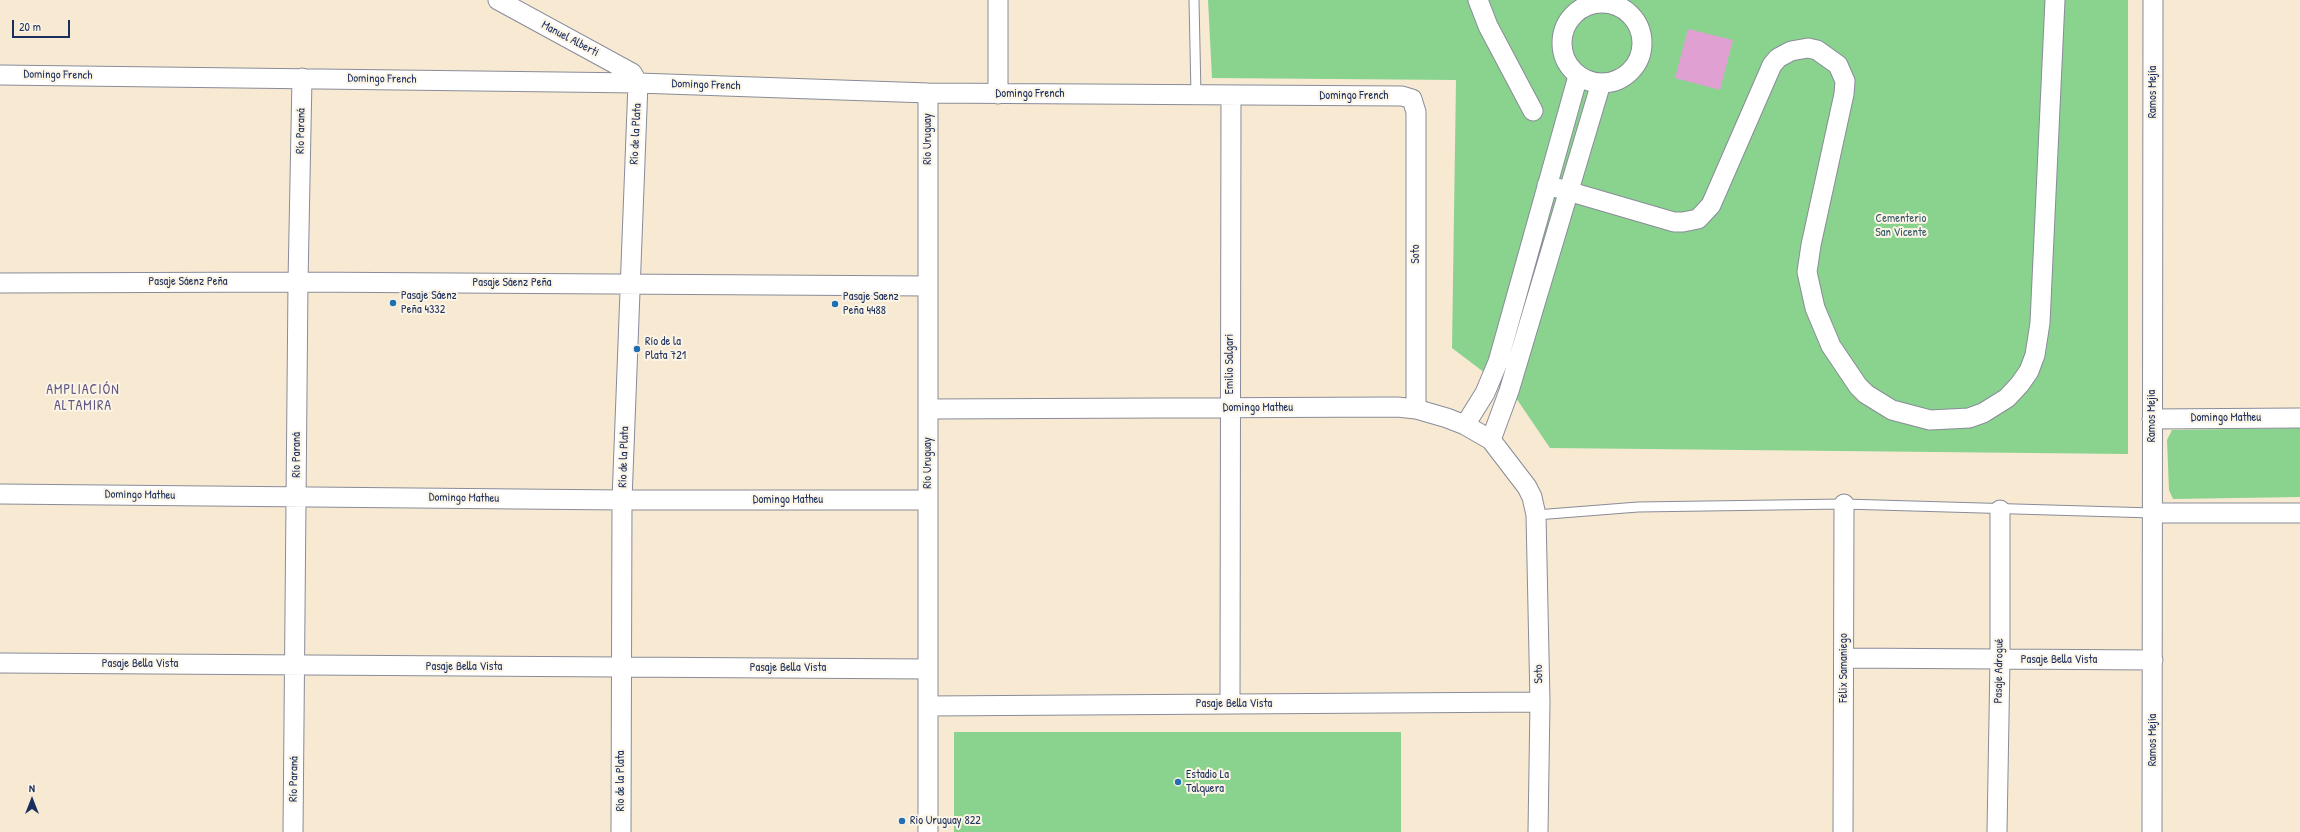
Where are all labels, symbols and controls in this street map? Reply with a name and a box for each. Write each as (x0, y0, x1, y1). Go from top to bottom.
scale bar (14, 12, 72, 38)
text: 20 m (19, 18, 41, 35)
street label: Manuel Alberti (539, 18, 601, 60)
street label: Ramos Mejía (2146, 66, 2160, 118)
street label: Domingo French (23, 67, 93, 83)
street label: Domingo French (347, 71, 417, 87)
street label: Domingo French (671, 77, 741, 93)
street label: Domingo French (996, 87, 1064, 101)
street label: Domingo French (1320, 89, 1388, 103)
street label: Río de la Plata (627, 103, 645, 165)
street label: Río Paraná (293, 108, 309, 154)
street label: Río Uruguay (921, 113, 935, 165)
park label: Cementerio San Vicente (1875, 212, 1927, 240)
street label: Soto (1409, 244, 1423, 264)
street label: Pasaje Sáenz Peña (148, 275, 228, 289)
street label: Pasaje Sáenz Peña (472, 276, 552, 290)
place label: Pasaje Sáenz Peña 4332 (401, 289, 457, 317)
place label: Pasaje Saenz Peña 4488 (843, 290, 899, 318)
marker: Pasaje Sáenz Peña 4332 (388, 298, 398, 308)
marker: Pasaje Saenz Peña 4488 (830, 299, 840, 309)
street label: Emilio Salgari (1223, 334, 1237, 394)
place label: Río de la Plata 721 (645, 335, 686, 363)
marker: Río de la Plata 721 (632, 344, 642, 354)
district label: AMPLIACIÓN ALTAMIRA (46, 382, 120, 414)
street label: Ramos Mejía (2145, 390, 2159, 442)
street label: Domingo Matheu (1223, 401, 1293, 415)
street label: Domingo Matheu (2191, 411, 2261, 425)
street label: Río de la Plata (616, 426, 632, 488)
street label: Río Paraná (290, 432, 304, 478)
street label: Río Uruguay (921, 437, 935, 489)
street label: Domingo Matheu (105, 487, 175, 503)
street label: Domingo Matheu (429, 490, 499, 506)
street label: Domingo Matheu (753, 493, 823, 507)
street label: Félix Samaniego (1837, 633, 1851, 703)
street label: Pasaje Adrogué (1991, 638, 2007, 704)
street label: Pasaje Bella Vista (2021, 653, 2097, 667)
street label: Pasaje Bella Vista (102, 657, 178, 671)
street label: Pasaje Bella Vista (426, 660, 502, 674)
street label: Pasaje Bella Vista (750, 661, 826, 675)
street label: Soto (1532, 664, 1546, 684)
street label: Pasaje Bella Vista (1196, 697, 1272, 711)
street label: Ramos Mejía (2146, 714, 2160, 766)
street label: Río de la Plata (614, 750, 628, 812)
street label: Río Paraná (286, 756, 302, 802)
place label: Estadio La Talquera (1186, 768, 1229, 796)
marker: Estadio La Talquera (1173, 777, 1183, 787)
north arrow (12, 780, 52, 820)
text: N (29, 781, 35, 795)
place label: Rio Uruguay 822 (910, 814, 981, 828)
marker: Rio Uruguay 822 (897, 816, 907, 826)

